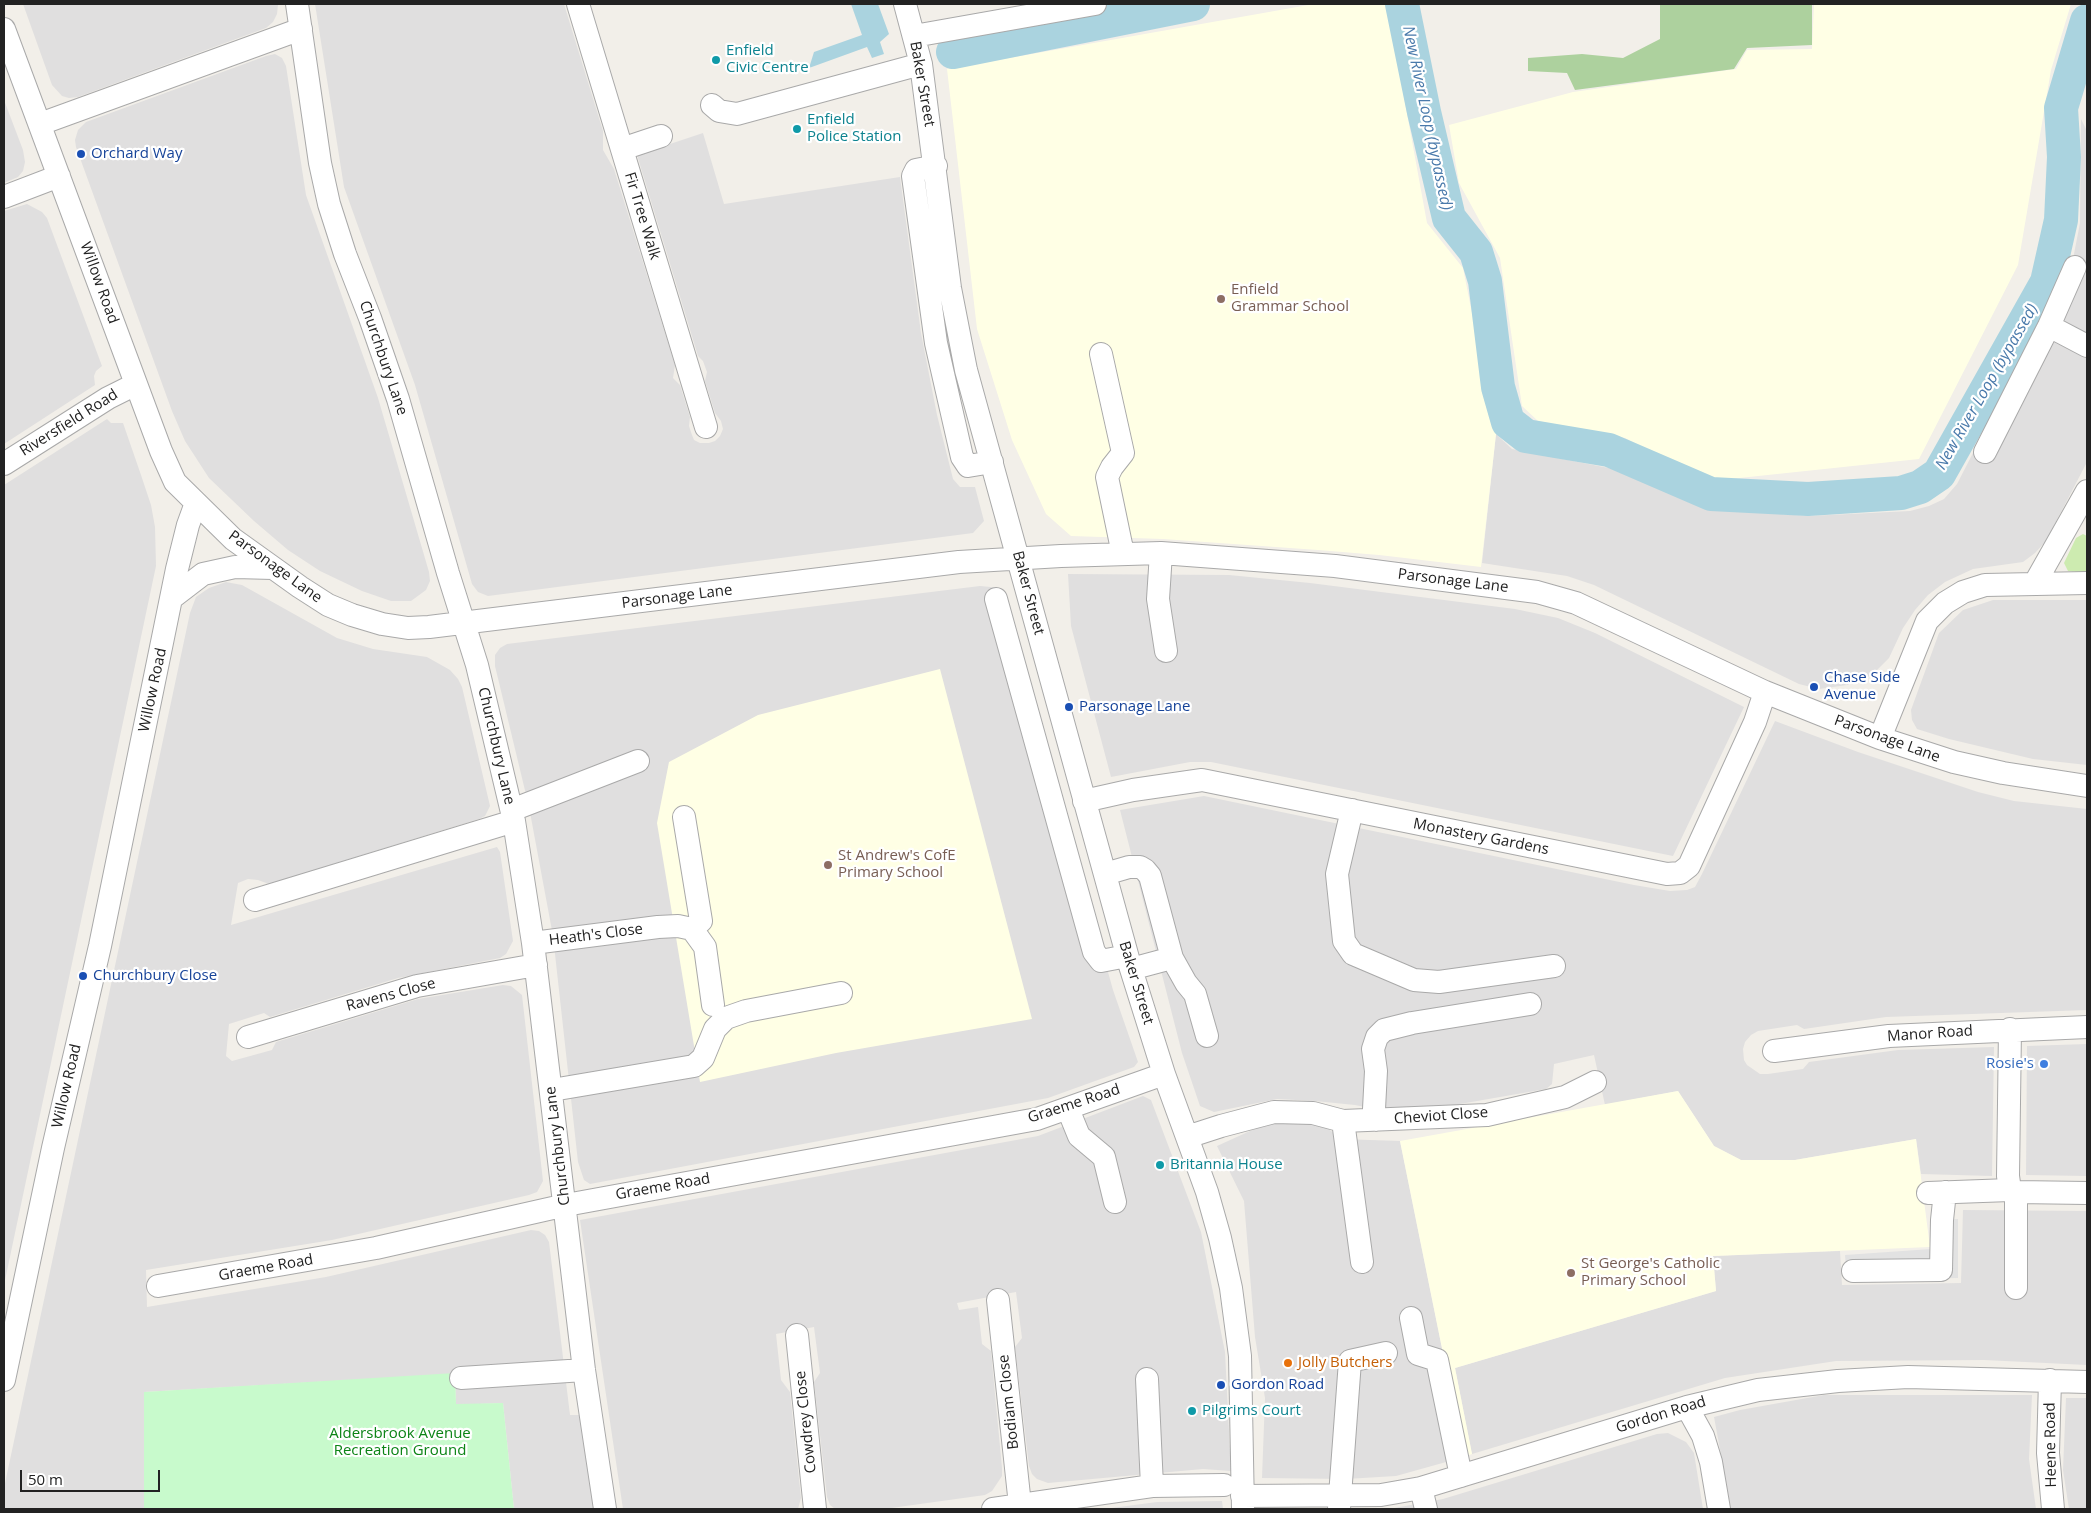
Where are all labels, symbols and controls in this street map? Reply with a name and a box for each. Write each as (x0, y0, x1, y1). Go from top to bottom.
water label: New River Loop (bypassed) (1398, 24, 1456, 212)
street label: Baker Street (906, 40, 938, 128)
place label: Enfield Civic Centre (726, 42, 809, 77)
marker: Enfield Civic Centre (710, 54, 722, 66)
place label: Enfield Police Station (807, 111, 901, 146)
marker: Enfield Police Station (791, 123, 803, 135)
place label: Orchard Way (91, 145, 182, 163)
marker: Orchard Way (75, 148, 87, 160)
street label: Fir Tree Walk (620, 170, 664, 262)
street label: Willow Road (76, 240, 122, 326)
place label: Enfield Grammar School (1231, 281, 1349, 316)
marker: Enfield Grammar School (1215, 293, 1227, 305)
street label: Churchbury Lane (355, 298, 411, 418)
water label: New River Loop (bypassed) (1932, 301, 2042, 473)
street label: Riversfield Road (17, 386, 121, 460)
street label: Parsonage Lane (225, 527, 325, 607)
street label: Baker Street (1008, 549, 1048, 637)
street label: Parsonage Lane (1397, 565, 1509, 597)
street label: Parsonage Lane (621, 581, 733, 613)
street label: Willow Road (135, 646, 171, 734)
place label: Chase Side Avenue (1824, 669, 1900, 704)
marker: Chase Side Avenue (1808, 681, 1820, 693)
street label: Churchbury Lane (474, 685, 518, 807)
place label: Parsonage Lane (1079, 698, 1190, 716)
marker: Parsonage Lane (1063, 701, 1075, 713)
street label: Parsonage Lane (1832, 711, 1942, 767)
street label: Monastery Gardens (1412, 815, 1550, 859)
place label: St Andrew's CofE Primary School (838, 847, 956, 882)
marker: St Andrew's CofE Primary School (822, 859, 834, 871)
street label: Heath's Close (548, 920, 644, 950)
street label: Baker Street (1115, 939, 1157, 1027)
place label: Churchbury Close (93, 967, 217, 985)
marker: Churchbury Close (77, 970, 89, 982)
street label: Ravens Close (344, 974, 438, 1016)
street label: Manor Road (1887, 1022, 1973, 1046)
street label: Willow Road (49, 1042, 85, 1130)
place label: Rosie's (1986, 1055, 2034, 1073)
marker: Rosie's (2038, 1058, 2050, 1070)
street label: Graeme Road (1026, 1081, 1122, 1127)
street label: Churchbury Lane (542, 1085, 574, 1207)
street label: Cheviot Close (1393, 1104, 1489, 1128)
place label: Britannia House (1170, 1156, 1283, 1174)
marker: Britannia House (1154, 1159, 1166, 1171)
street label: Graeme Road (614, 1170, 712, 1204)
street label: Graeme Road (217, 1251, 315, 1285)
place label: St George's Catholic Primary School (1581, 1255, 1720, 1290)
marker: St George's Catholic Primary School (1565, 1267, 1577, 1279)
street label: Bodiam Close (995, 1354, 1023, 1450)
place label: Jolly Butchers (1298, 1354, 1392, 1372)
marker: Jolly Butchers (1282, 1357, 1294, 1369)
street label: Cowdrey Close (792, 1370, 820, 1474)
place label: Gordon Road (1231, 1376, 1324, 1394)
marker: Gordon Road (1215, 1379, 1227, 1391)
street label: Gordon Road (1614, 1393, 1708, 1437)
place label: Pilgrims Court (1202, 1402, 1301, 1420)
street label: Heene Road (2041, 1402, 2061, 1488)
marker: Pilgrims Court (1186, 1405, 1198, 1417)
park label: Aldersbrook Avenue Recreation Ground (329, 1425, 471, 1460)
scale bar (22, 1460, 162, 1492)
text: 50 m (28, 1469, 63, 1489)

